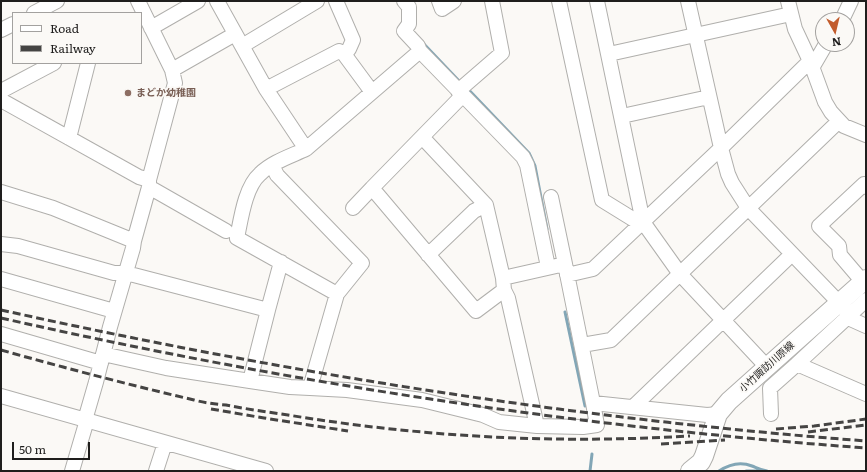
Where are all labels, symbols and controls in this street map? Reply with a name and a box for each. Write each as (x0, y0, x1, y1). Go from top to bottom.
legend (12, 12, 142, 64)
north arrow (815, 12, 855, 52)
text: Road (50, 19, 79, 37)
text: N (831, 34, 842, 51)
text: Railway (50, 39, 96, 57)
place label: まどか幼稚園 (136, 87, 196, 99)
marker: まどか幼稚園 (123, 88, 133, 98)
street label: 小竹諏訪川原線 (737, 339, 797, 395)
scale bar (14, 434, 92, 460)
text: 50 m (19, 440, 46, 458)

